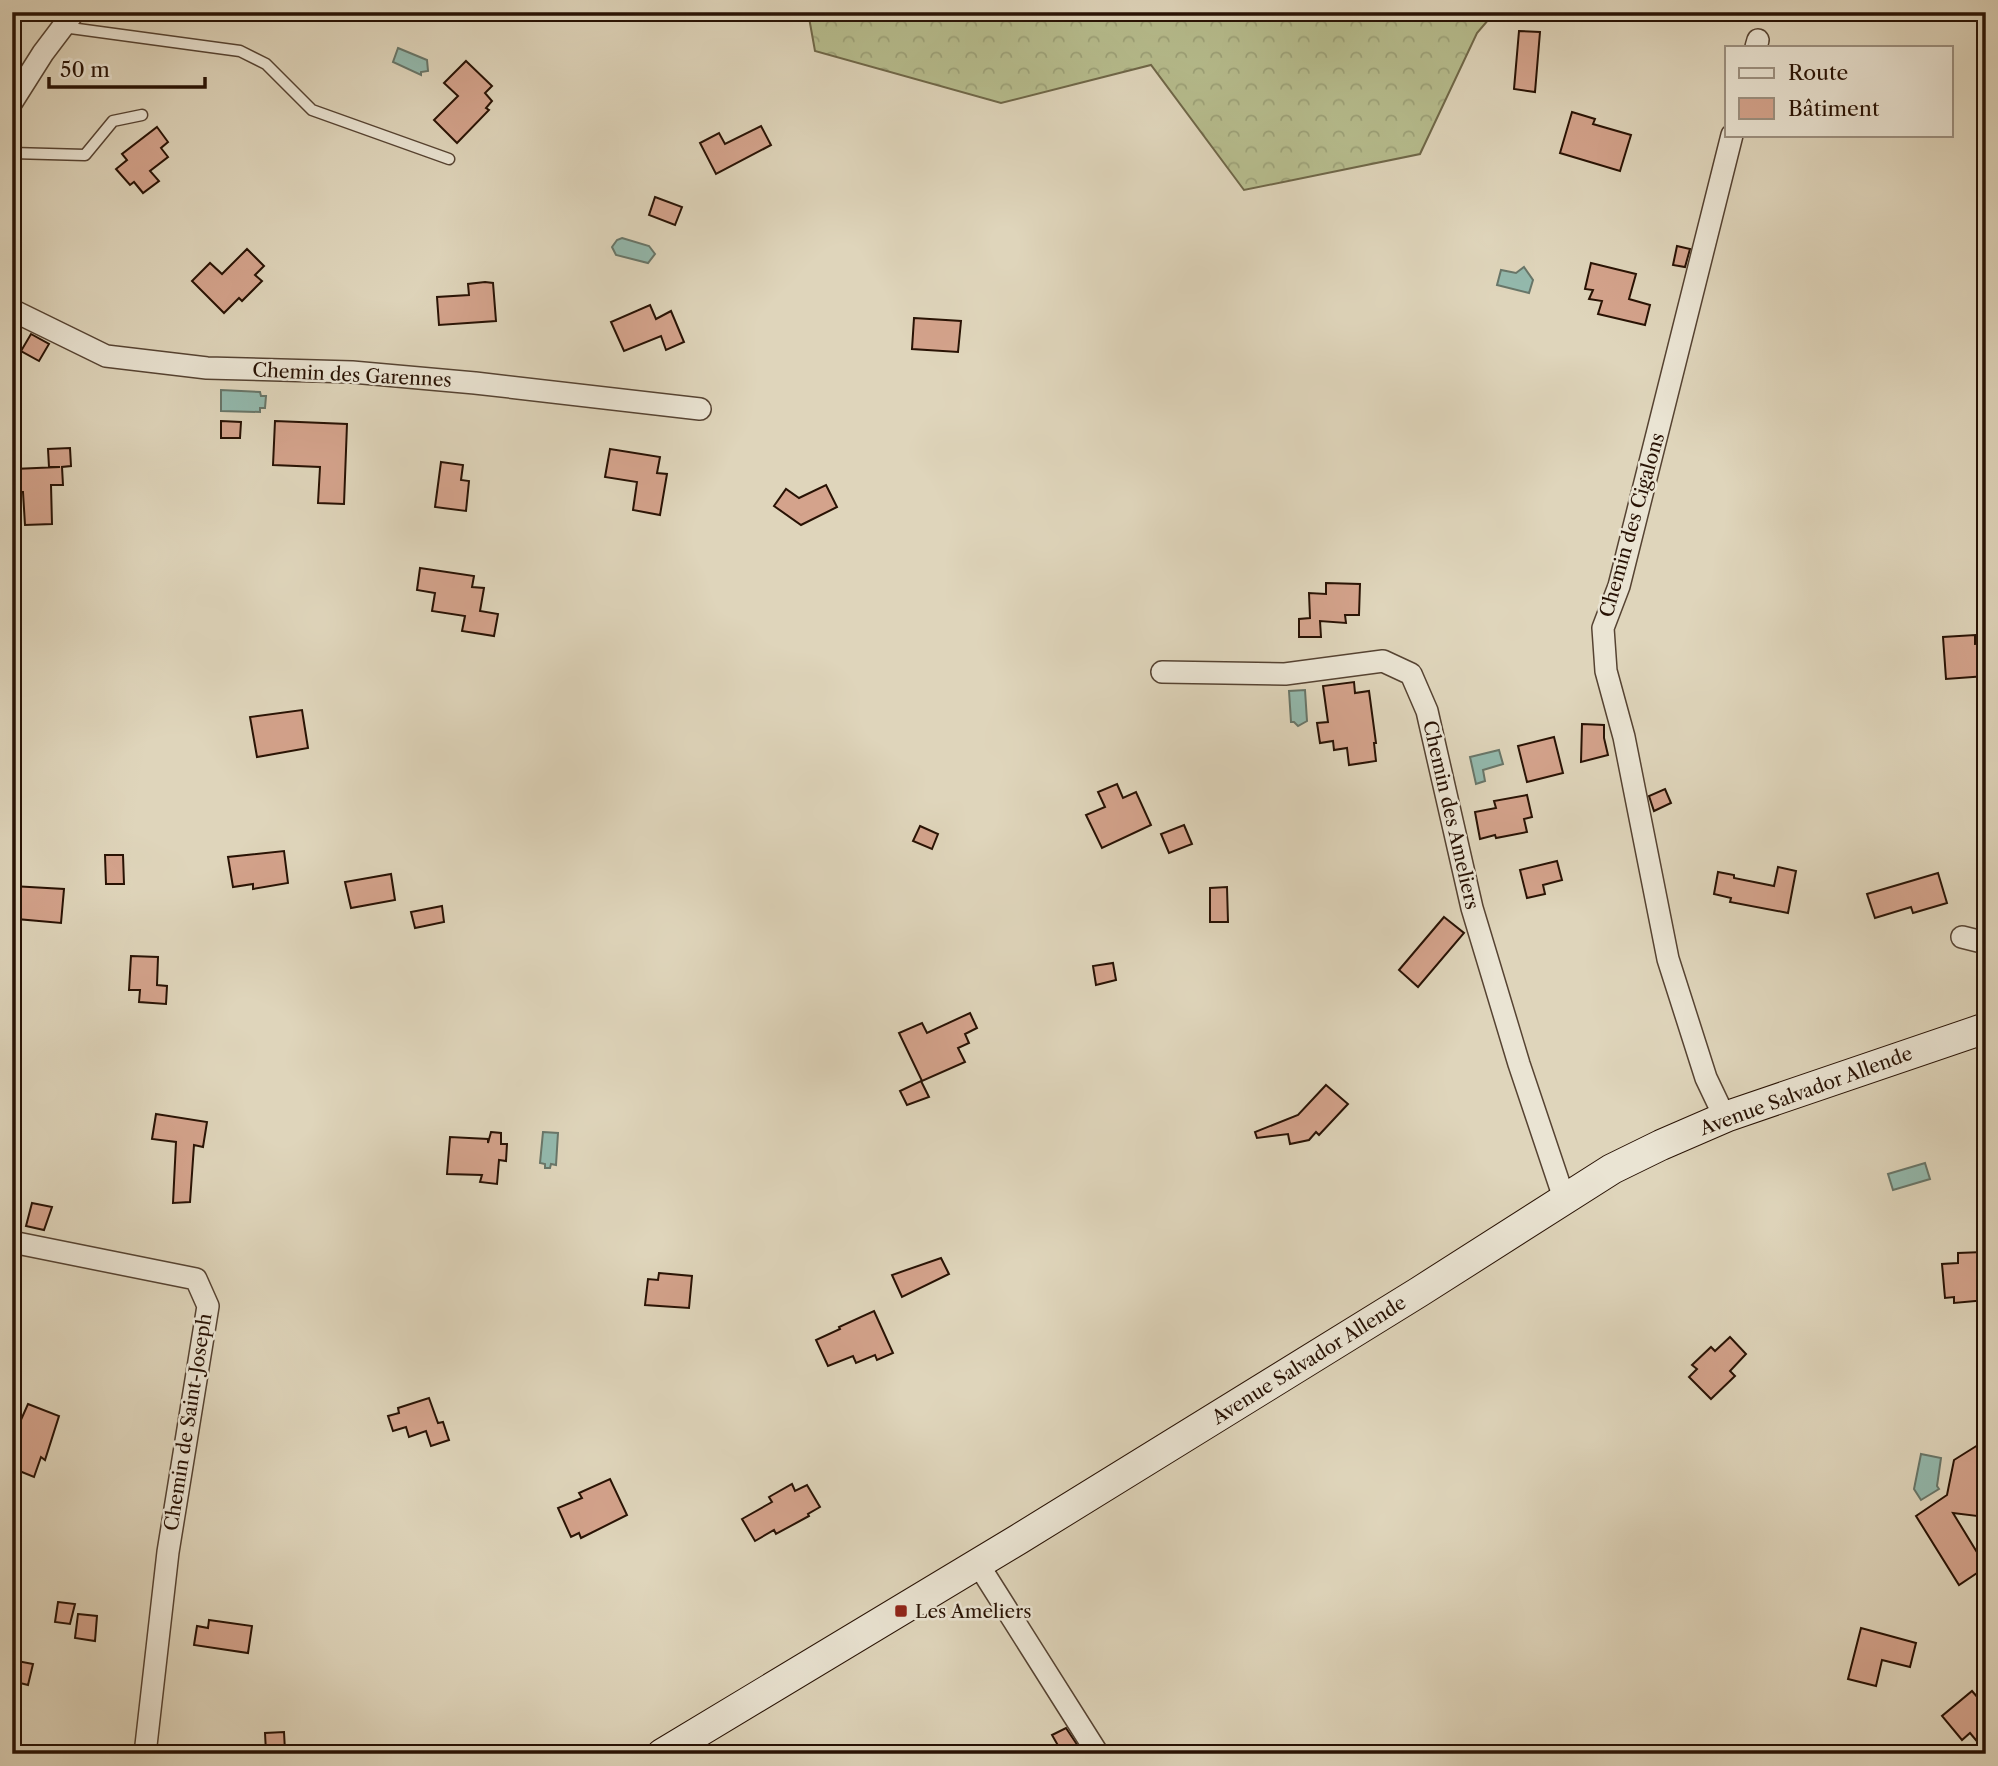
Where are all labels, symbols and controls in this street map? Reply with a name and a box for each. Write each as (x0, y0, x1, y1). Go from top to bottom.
scale bar (49, 46, 205, 90)
legend (1725, 46, 1952, 136)
text: 50 m (60, 57, 110, 82)
text: Route (1788, 60, 1848, 85)
text: Bâtiment (1788, 96, 1880, 121)
street label: Chemin des Garennes (252, 358, 452, 392)
street label: Chemin des Cigalons (1595, 430, 1669, 620)
street label: Chemin des Ameliers (1418, 718, 1484, 912)
street label: Avenue Salvador Allende (1696, 1042, 1915, 1141)
street label: Avenue Salvador Allende (1207, 1291, 1410, 1430)
street label: Chemin de Saint-Joseph (159, 1311, 217, 1532)
place label: Les Ameliers (915, 1600, 1031, 1623)
marker: Les Ameliers (893, 1603, 909, 1619)

